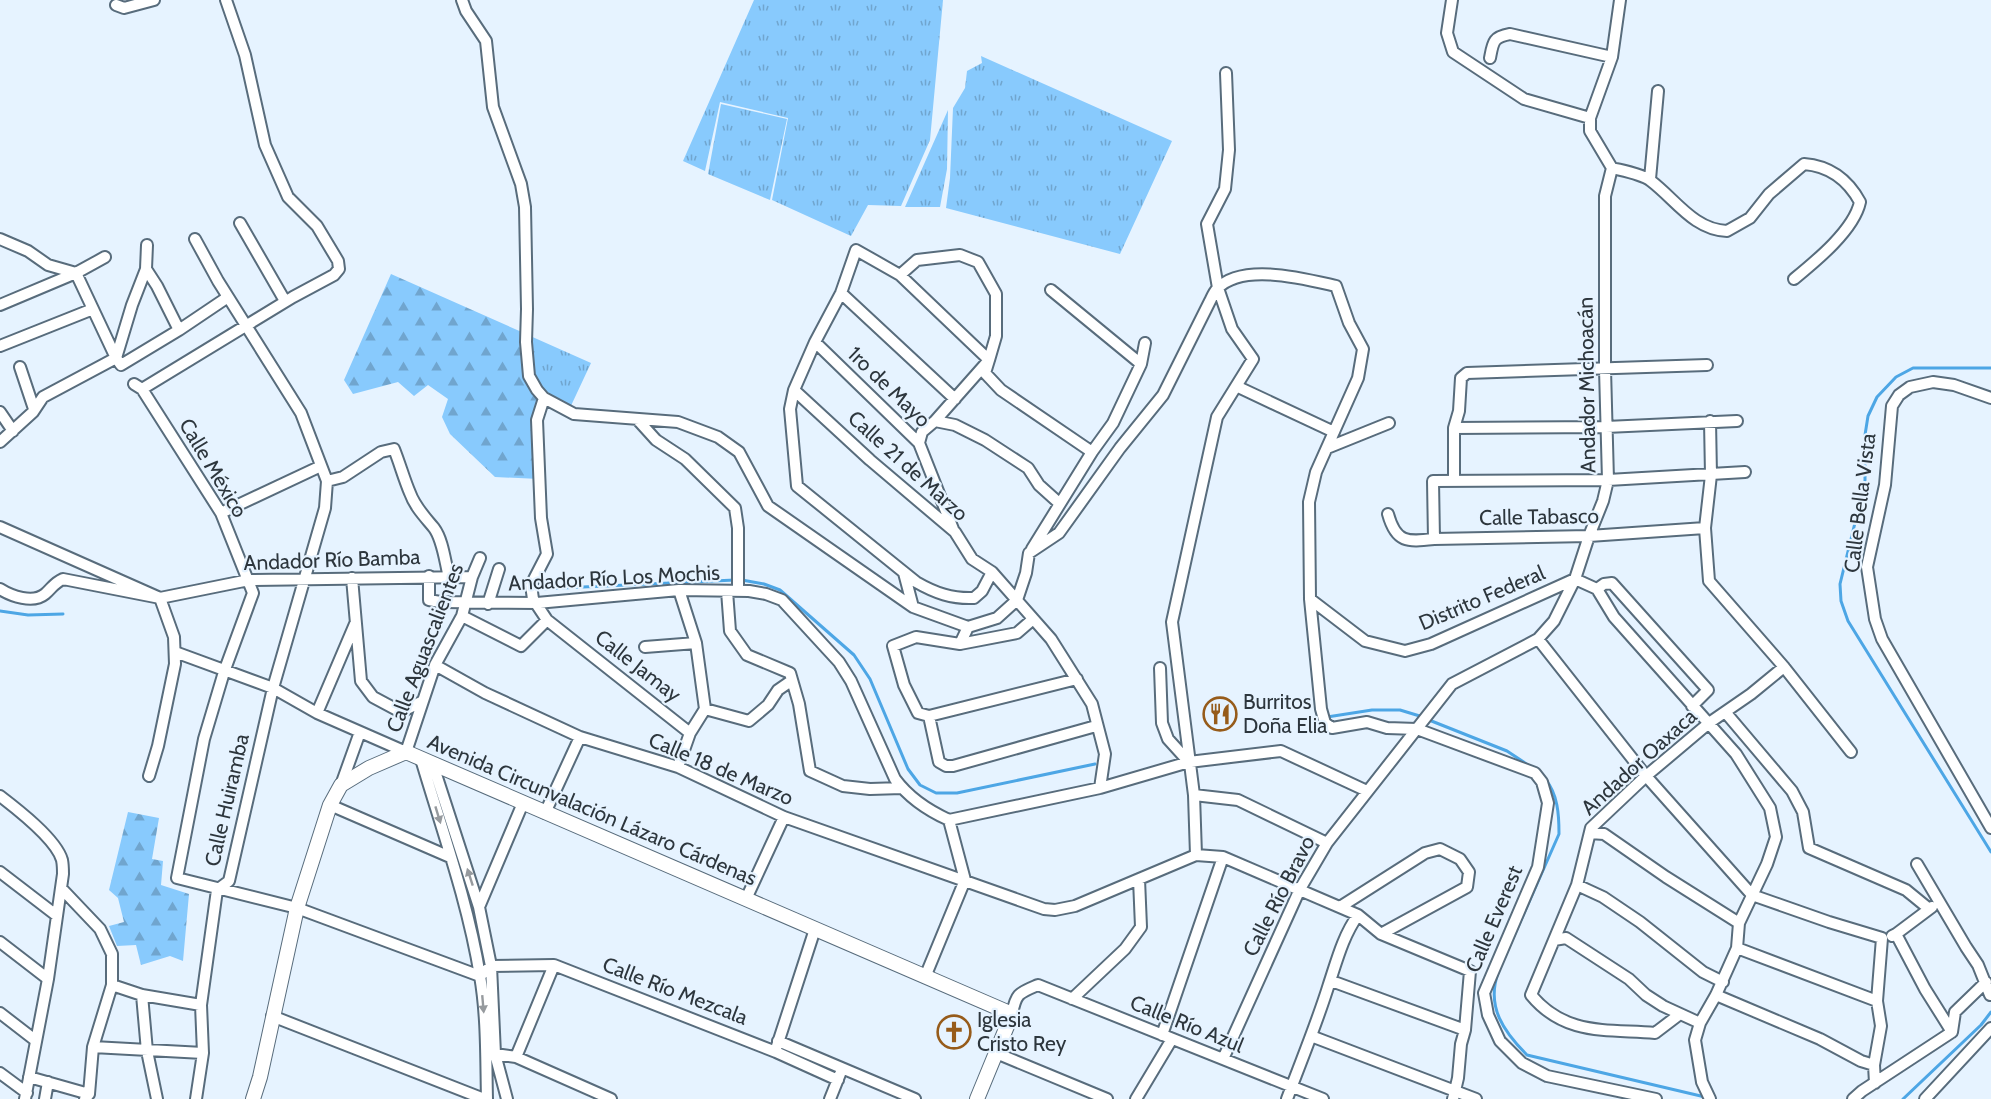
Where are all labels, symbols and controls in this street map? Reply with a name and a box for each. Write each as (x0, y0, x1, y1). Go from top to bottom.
street label: Andador Michoacán (1572, 297, 1601, 473)
street label: 1ro de Mayo (843, 341, 936, 432)
street label: Calle 21 de Marzo (843, 405, 973, 526)
street label: Calle México (174, 414, 253, 522)
street label: Calle Bella Vista (1839, 432, 1880, 574)
street label: Calle Tabasco (1479, 503, 1599, 530)
street label: Andador Río Bamba (243, 544, 421, 575)
street label: Calle Aguascalientes (381, 559, 468, 736)
street label: Andador Río Los Mochis (508, 559, 721, 596)
street label: Distrito Federal (1415, 560, 1549, 635)
street label: Calle Jamay (590, 624, 687, 707)
place label: Burritos Doña Elia (1243, 689, 1327, 738)
restaurant icon: Burritos Doña Elia (1202, 696, 1238, 732)
street label: Andador Oaxaca (1576, 703, 1702, 820)
street label: Calle 18 de Marzo (645, 727, 797, 810)
street label: Avenida Circunvalación Lázaro Cárdenas (424, 729, 761, 891)
street label: Calle Huiramba (199, 731, 254, 869)
one-way arrow (434, 806, 443, 824)
street label: Calle Río Bravo (1237, 831, 1320, 960)
street label: Calle Everest (1460, 862, 1527, 976)
one-way arrow (464, 868, 474, 886)
street label: Calle Río Mezcala (599, 951, 751, 1030)
street label: Calle Río Azul (1127, 989, 1248, 1058)
one-way arrow (478, 995, 488, 1014)
place label: Iglesia Cristo Rey (977, 1007, 1067, 1056)
church icon: Iglesia Cristo Rey (936, 1014, 972, 1050)

